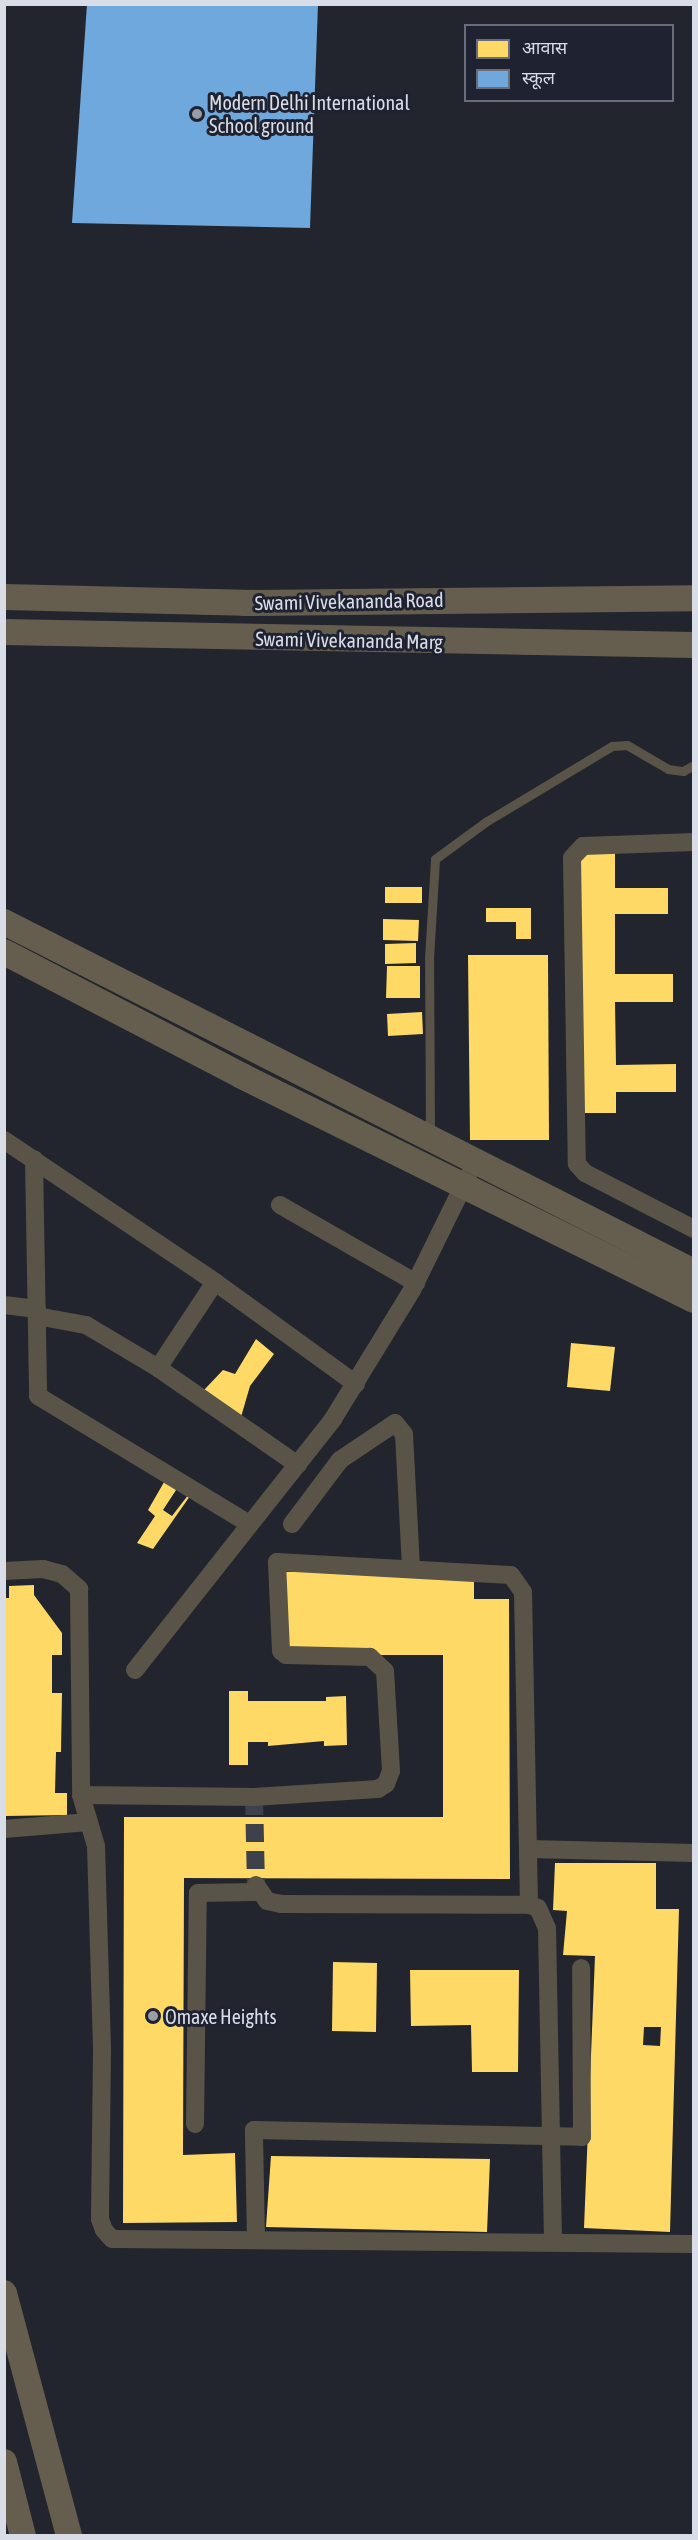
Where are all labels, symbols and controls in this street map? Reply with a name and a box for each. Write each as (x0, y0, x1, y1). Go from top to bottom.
legend (464, 24, 674, 102)
text: आवास (522, 37, 567, 58)
text: स्कूल (522, 67, 555, 88)
place label: Modern Delhi International School ground (209, 90, 410, 137)
marker: Modern Delhi International School ground (190, 107, 204, 121)
street label: Swami Vivekananda Road (254, 587, 444, 615)
street label: Swami Vivekananda Marg (255, 626, 443, 654)
place label: Omaxe Heights (165, 2004, 276, 2028)
marker: Omaxe Heights (146, 2009, 160, 2023)

